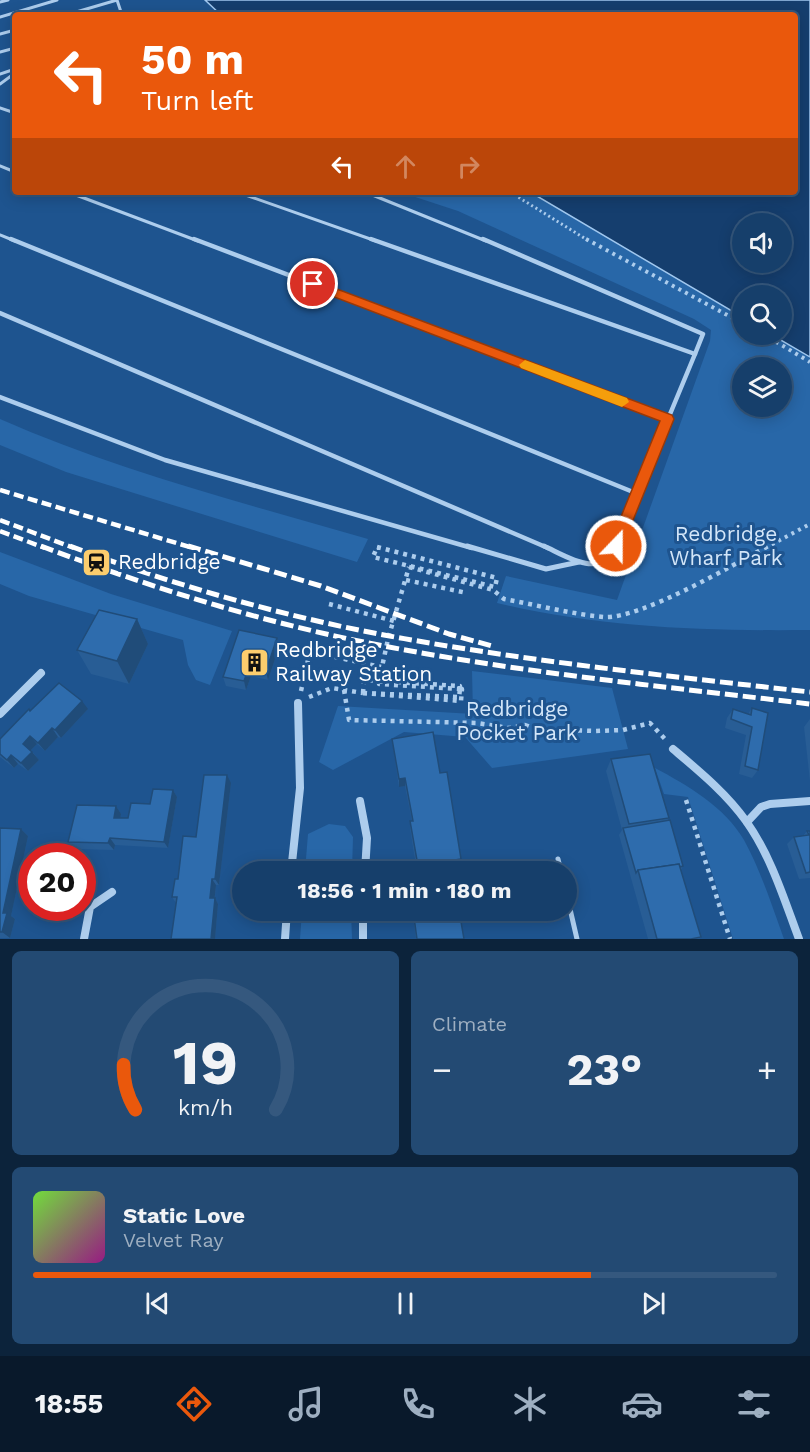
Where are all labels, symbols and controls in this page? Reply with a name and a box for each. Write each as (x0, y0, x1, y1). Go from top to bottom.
text: 50 m (141, 35, 244, 84)
icon: left (42, 36, 120, 114)
text: Turn left (141, 85, 253, 117)
icon: left (326, 150, 359, 183)
icon: ahead (389, 150, 422, 183)
icon: right (452, 150, 485, 183)
map controls (732, 213, 792, 417)
button: sound (732, 213, 792, 273)
pin (287, 258, 338, 309)
icon: arrive (296, 267, 329, 300)
button: search (732, 285, 792, 345)
button: layers (732, 357, 792, 417)
position arrow (584, 514, 648, 578)
park label: Redbridge Wharf Park (669, 521, 783, 570)
station icon: Redbridge (81, 546, 113, 578)
place label: Redbridge (118, 549, 221, 574)
place label: Redbridge Railway Station (275, 637, 432, 686)
building icon: Redbridge Railway Station (238, 646, 270, 678)
park label: Redbridge Pocket Park (456, 696, 578, 745)
speed limit sign: 20 (18, 843, 96, 921)
text: 18:56 · 1 min · 180 m (297, 878, 512, 903)
text: Climate (432, 1012, 507, 1036)
text: 19 (173, 1026, 238, 1099)
text: 23° (567, 1043, 642, 1096)
text: − (432, 1050, 452, 1089)
text: + (757, 1050, 777, 1089)
text: km/h (178, 1095, 233, 1120)
text: Static Love (123, 1203, 245, 1228)
text: Velvet Ray (123, 1228, 224, 1252)
icon: previous (141, 1287, 174, 1320)
icon: pause (389, 1287, 422, 1320)
icon: next (637, 1287, 670, 1320)
icon: directions (173, 1383, 215, 1425)
icon: music (285, 1383, 327, 1425)
icon: phone (397, 1383, 439, 1425)
icon: climate (509, 1383, 551, 1425)
icon: car (621, 1383, 663, 1425)
icon: filters (733, 1383, 775, 1425)
text: 18:55 (35, 1388, 103, 1420)

